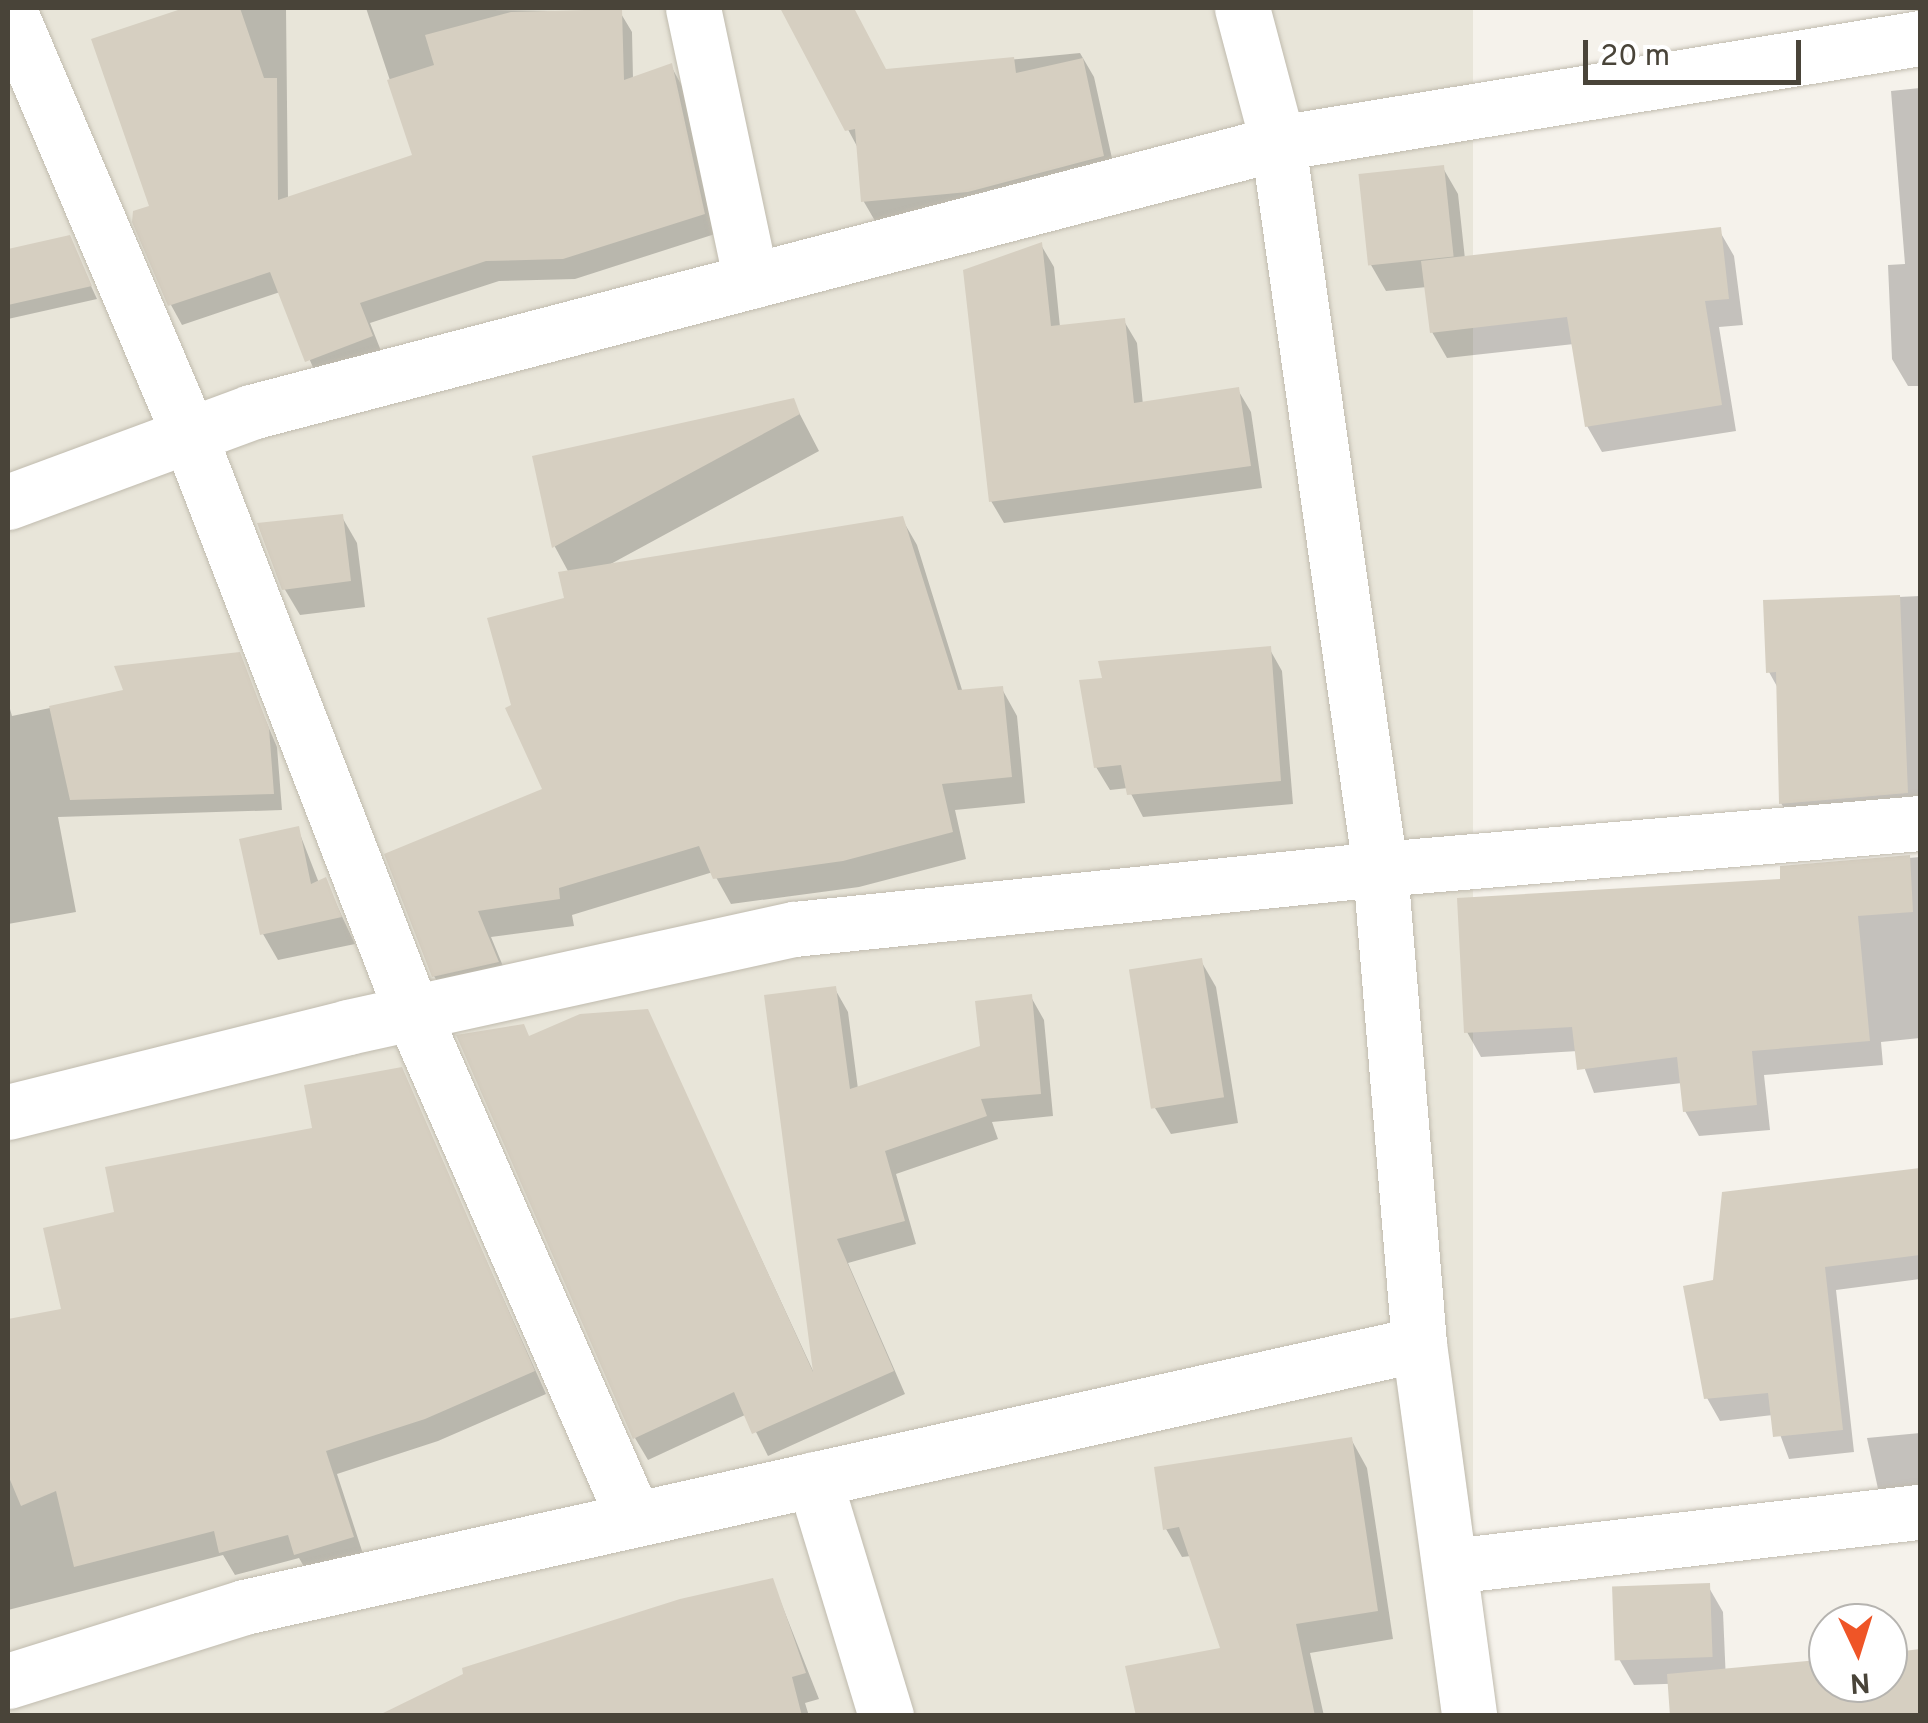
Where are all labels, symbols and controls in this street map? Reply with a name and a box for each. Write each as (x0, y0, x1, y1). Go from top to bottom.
scale bar (1588, 20, 1806, 82)
text: 20 m (1600, 39, 1670, 76)
north arrow (1808, 1603, 1908, 1703)
text: N (1849, 1662, 1871, 1700)

